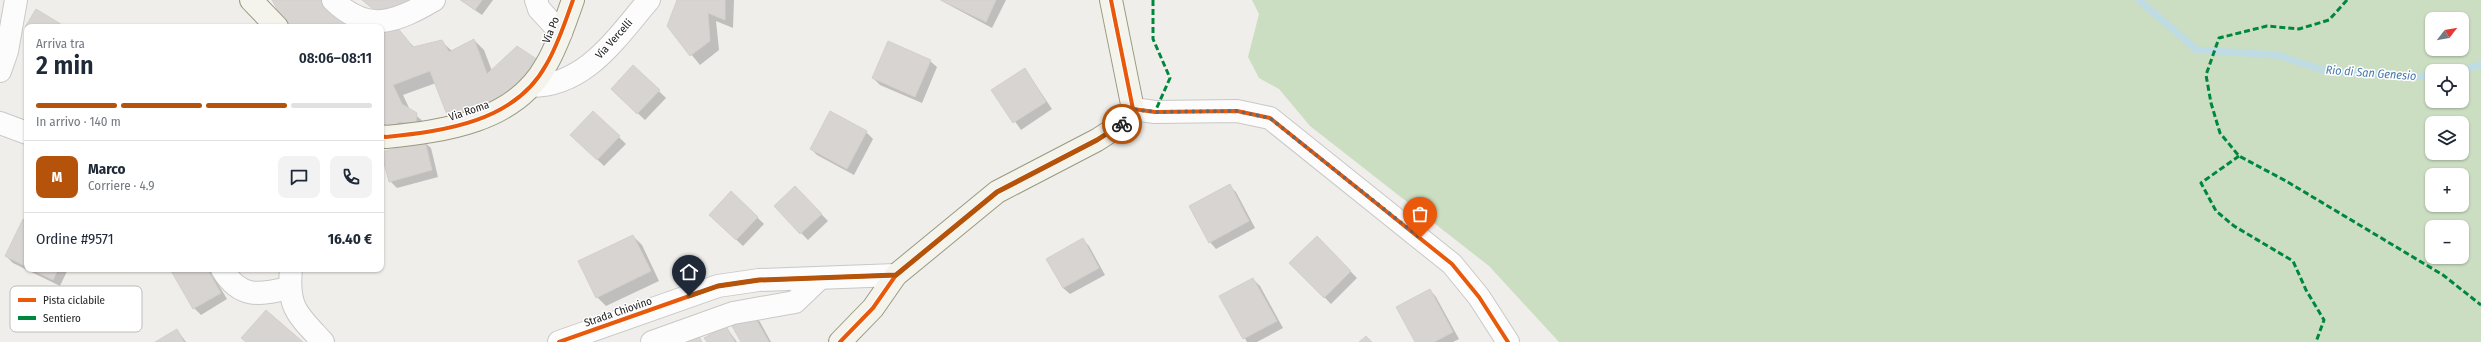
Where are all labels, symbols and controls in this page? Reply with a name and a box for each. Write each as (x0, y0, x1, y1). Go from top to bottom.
north arrow (2425, 12, 2469, 56)
map controls (2425, 12, 2469, 264)
street label: Via Po (540, 15, 562, 45)
street label: Via Vercelli (593, 16, 635, 62)
text: Arriva tra (36, 36, 85, 51)
text: 08:06–08:11 (299, 49, 372, 67)
text: 2 min (36, 50, 94, 81)
water label: Rio di San Genesio (2325, 63, 2417, 83)
button: locate (2425, 64, 2469, 108)
street label: Via Roma (447, 98, 491, 124)
courier (1102, 104, 1142, 144)
icon: bike (1111, 113, 1133, 135)
text: In arrivo · 140 m (36, 114, 121, 129)
button: layers (2425, 116, 2469, 160)
button: chat (278, 156, 320, 198)
button: phone (330, 156, 372, 198)
text: Marco (88, 160, 126, 178)
text: M (52, 168, 62, 186)
button: + (2425, 168, 2469, 212)
text: Corriere · 4.9 (88, 178, 154, 193)
pin (1403, 197, 1437, 238)
icon: bag (1409, 203, 1431, 225)
button: − (2425, 220, 2469, 264)
text: Ordine #9571 (36, 230, 114, 248)
text: 16.40 € (328, 230, 372, 248)
pin (672, 255, 706, 296)
icon: home (678, 261, 700, 283)
legend (10, 286, 142, 332)
text: Pista ciclabile (43, 294, 105, 307)
street label: Strada Chiovino (582, 294, 654, 330)
text: Sentiero (43, 312, 81, 325)

